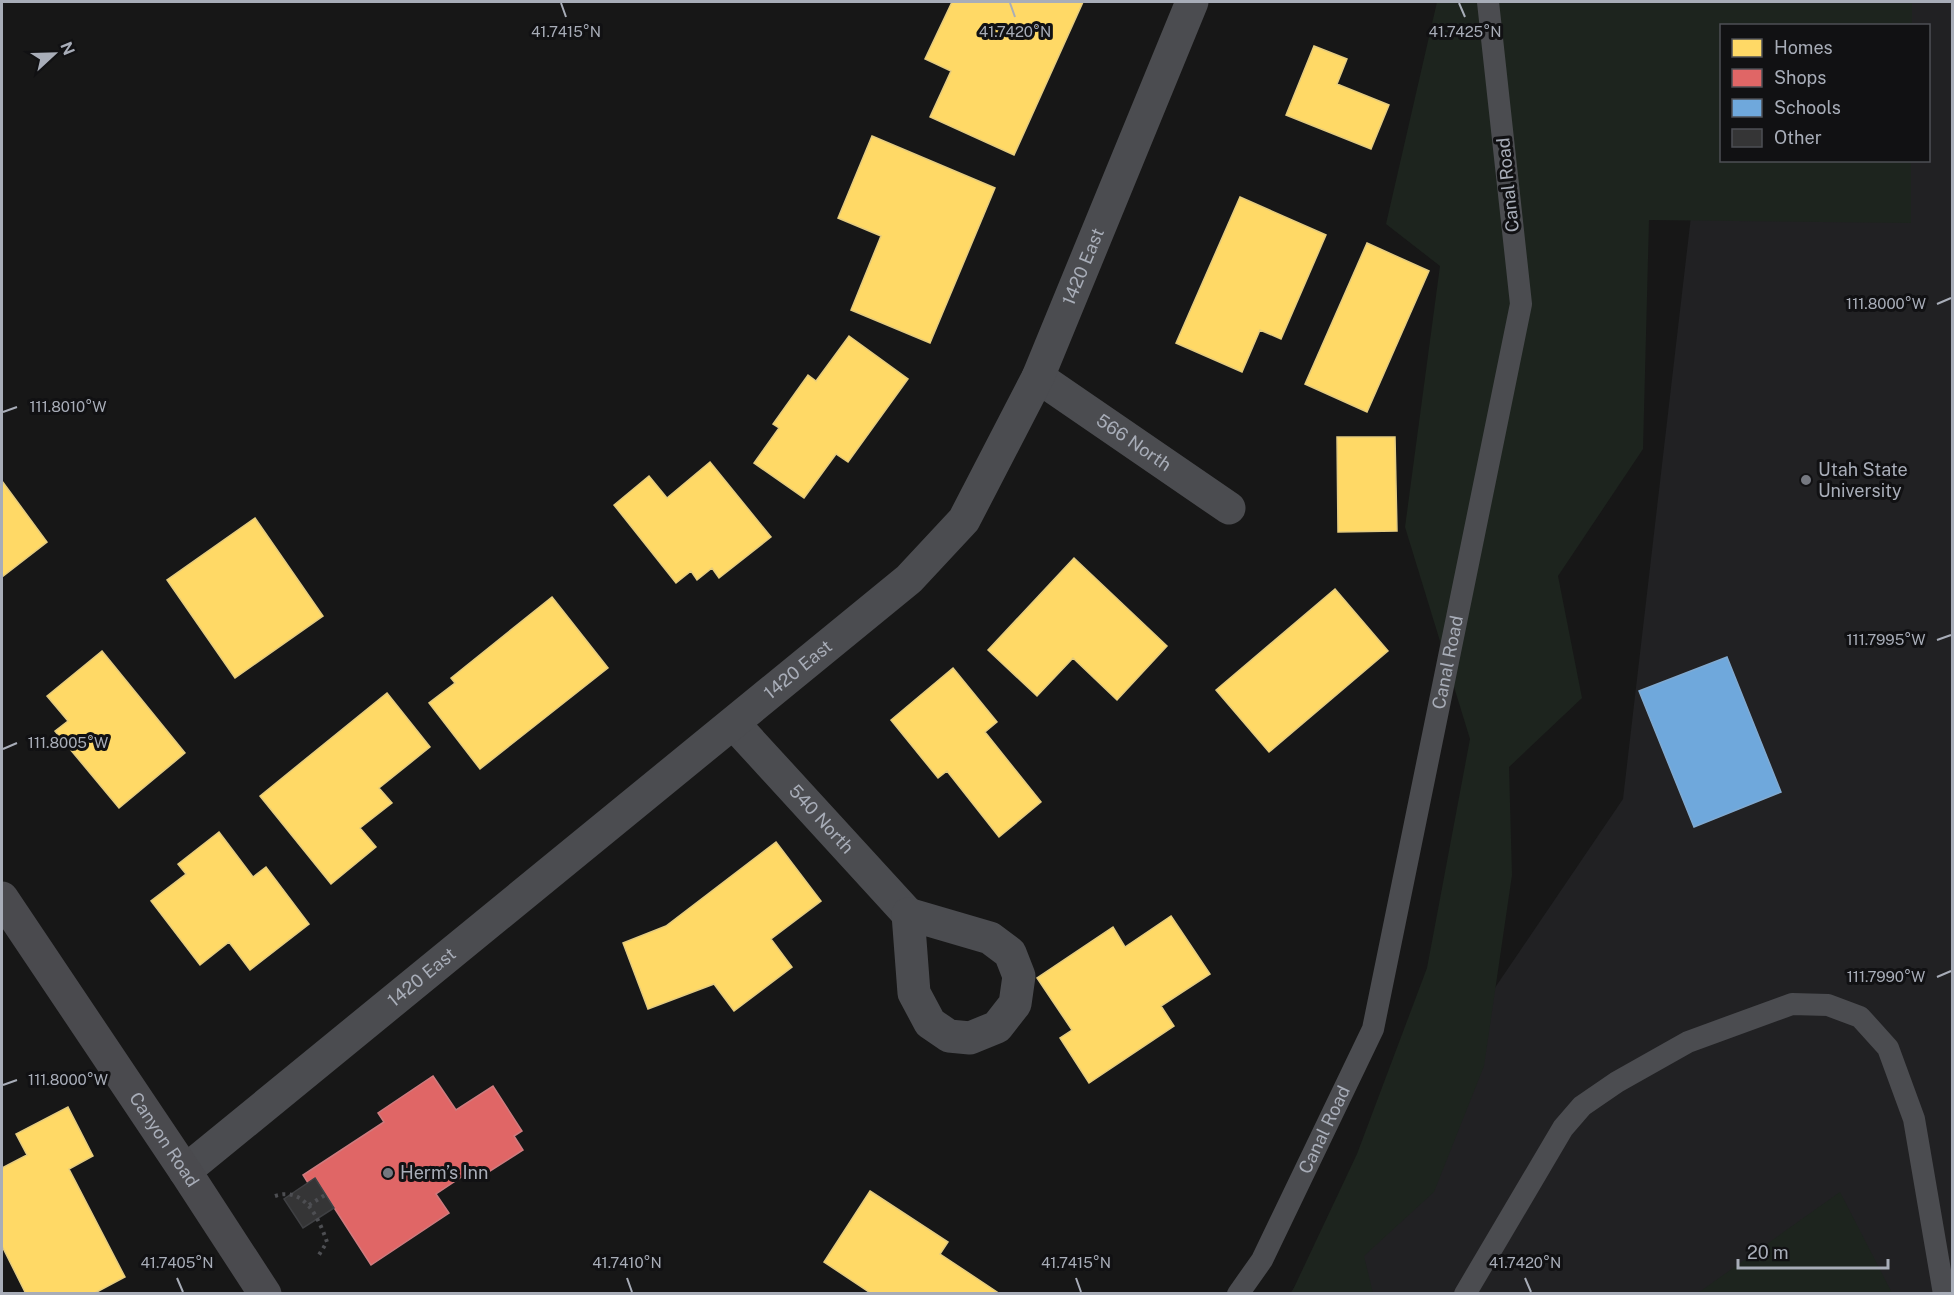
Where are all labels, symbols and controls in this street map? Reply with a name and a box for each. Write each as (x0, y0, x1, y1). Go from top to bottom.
text: 41.7415°N (531, 23, 601, 40)
text: 41.7420°N (979, 23, 1051, 40)
text: 41.7425°N (1429, 23, 1502, 40)
north arrow (24, 24, 84, 84)
legend (1720, 24, 1930, 162)
text: Homes (1774, 37, 1833, 58)
text: N (56, 39, 79, 58)
text: Shops (1774, 67, 1826, 88)
text: Schools (1774, 97, 1841, 118)
text: Other (1774, 127, 1822, 148)
street label: Canal Road (1492, 137, 1523, 233)
street label: 1420 East (1058, 225, 1108, 308)
text: 111.8000°W (1846, 295, 1926, 312)
text: 111.8010°W (29, 398, 107, 415)
street label: 566 North (1093, 409, 1175, 475)
place label: Utah State University (1818, 459, 1908, 501)
marker: Utah State University (1799, 473, 1813, 487)
street label: Canal Road (1428, 614, 1467, 711)
text: 111.7995°W (1846, 631, 1926, 648)
street label: 1420 East (760, 635, 836, 703)
text: 111.8005°W (28, 734, 108, 751)
street label: 540 North (785, 780, 858, 858)
street label: 1420 East (383, 943, 460, 1011)
text: 111.7990°W (1847, 968, 1925, 985)
text: 111.8000°W (28, 1071, 108, 1088)
street label: Canal Road (1294, 1082, 1354, 1177)
street label: Canyon Road (125, 1088, 204, 1191)
place label: Herm’s Inn (400, 1162, 488, 1183)
marker: Herm’s Inn (381, 1166, 395, 1180)
scale bar (1738, 1232, 1888, 1270)
text: 20 m (1747, 1242, 1789, 1263)
text: 41.7405°N (140, 1254, 214, 1271)
text: 41.7410°N (592, 1254, 662, 1271)
text: 41.7415°N (1041, 1254, 1111, 1271)
text: 41.7420°N (1489, 1254, 1561, 1271)

